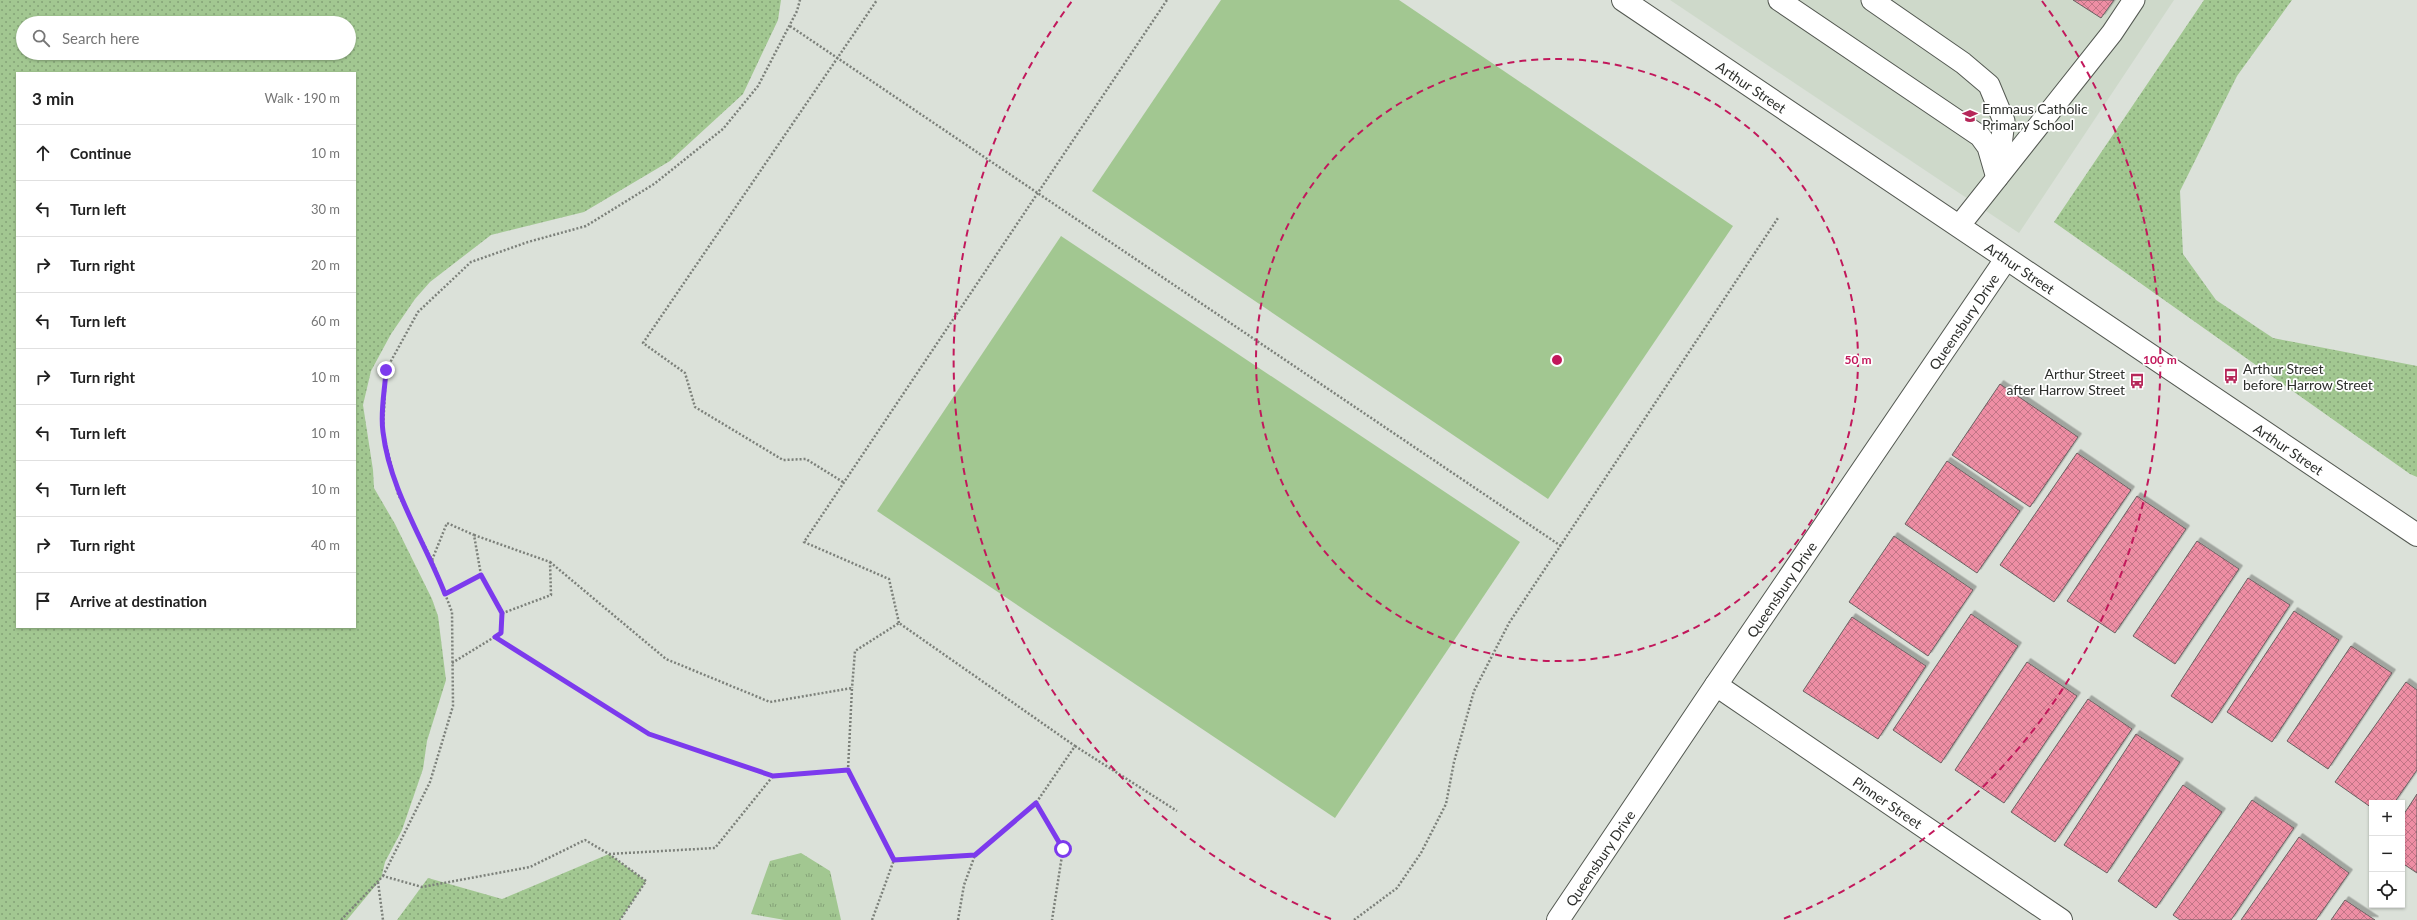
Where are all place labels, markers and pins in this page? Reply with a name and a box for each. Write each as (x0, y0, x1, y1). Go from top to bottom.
place label: Emmaus Catholic Primary School (1982, 100, 2088, 133)
school or university icon: Emmaus Catholic Primary School (1961, 107, 1979, 125)
centre of rings (1550, 353, 1564, 367)
place label: Arthur Street before Harrow Street (2243, 360, 2373, 393)
place label: Arthur Street after Harrow Street (2006, 365, 2125, 398)
bus stop icon: Arthur Street before Harrow Street (2222, 367, 2240, 385)
bus stop icon: Arthur Street after Harrow Street (2128, 372, 2146, 390)

